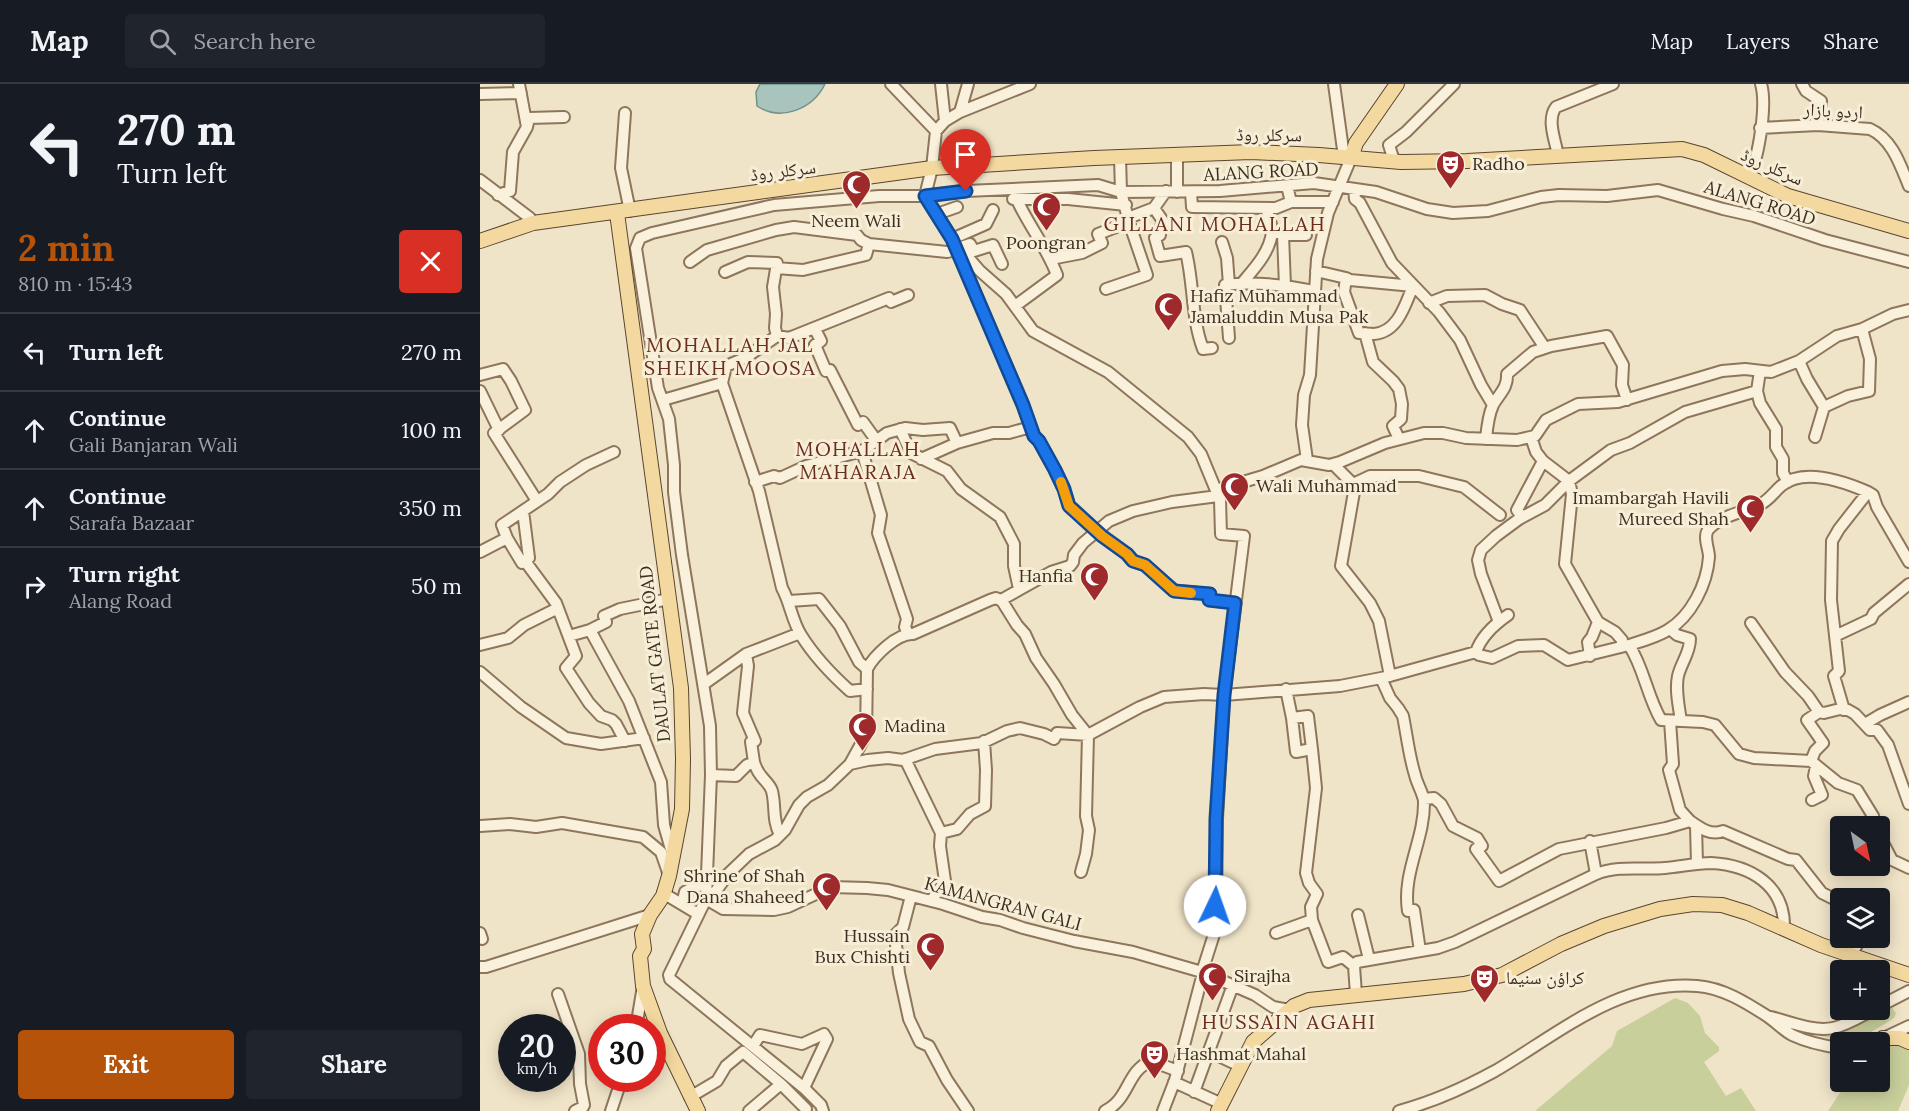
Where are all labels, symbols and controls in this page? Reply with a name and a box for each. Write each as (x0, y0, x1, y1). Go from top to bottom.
search box (125, 14, 545, 68)
text: Map (30, 23, 89, 59)
icon: search (146, 25, 179, 58)
text: Search here (194, 27, 316, 55)
text: Map (1650, 28, 1693, 55)
text: Layers (1726, 28, 1790, 55)
text: Share (1823, 28, 1879, 55)
street label: اردو بازار (1802, 97, 1863, 124)
text: 270 m (117, 103, 235, 157)
icon: left (18, 108, 96, 186)
street label: سرکلر روڈ (1236, 122, 1302, 147)
pin (940, 129, 991, 191)
icon: arrive (949, 138, 982, 171)
street label: سرکلر روڈ (1737, 143, 1807, 190)
theatre icon: Radho (1435, 148, 1467, 190)
place label: Radho (1472, 152, 1525, 175)
street label: سرکلر روڈ (749, 155, 817, 186)
text: Turn left (117, 156, 227, 190)
street label: ALANG ROAD (1202, 157, 1319, 186)
mosque icon: Neem Wali (840, 168, 872, 210)
street label: ALANG ROAD (1701, 174, 1819, 230)
mosque icon: Poongran (1030, 190, 1062, 232)
place label: Neem Wali (811, 209, 901, 232)
district label: GILLANI MOHALLAH (1104, 211, 1326, 236)
text: 2 min (18, 225, 115, 271)
button: close (399, 230, 462, 293)
place label: Poongran (1006, 231, 1086, 254)
text: 810 m · 15:43 (18, 271, 133, 296)
place label: Hafiz Muhammad Jamaluddin Musa Pak (1189, 284, 1369, 328)
mosque icon: Hafiz Muhammad Jamaluddin Musa Pak (1153, 290, 1185, 332)
district label: MOHALLAH JAL SHEIKH MOOSA (644, 332, 816, 380)
icon: left (18, 336, 51, 369)
text: Turn left (69, 338, 163, 366)
text: 270 m (401, 338, 462, 366)
text: Continue (69, 404, 166, 432)
icon: ahead (18, 414, 51, 447)
text: 100 m (401, 416, 462, 444)
text: Gali Banjaran Wali (69, 432, 238, 457)
district label: MOHALLAH MAHARAJA (795, 436, 921, 484)
mosque icon: Wali Muhammad (1219, 470, 1251, 512)
place label: Wali Muhammad (1256, 474, 1397, 497)
text: Continue (69, 482, 166, 510)
place label: Imambargah Havili Mureed Shah (1572, 486, 1729, 530)
icon: ahead (18, 492, 51, 525)
mosque icon: Imambargah Havili Mureed Shah (1734, 492, 1766, 534)
text: 350 m (399, 494, 462, 522)
text: Sarafa Bazaar (69, 510, 194, 535)
text: Turn right (69, 560, 180, 588)
mosque icon: Hanfia (1078, 560, 1110, 602)
place label: Hanfia (1018, 564, 1073, 587)
street label: DAULAT GATE ROAD (634, 565, 675, 743)
icon: right (18, 570, 51, 603)
text: 50 m (411, 572, 462, 600)
text: Alang Road (69, 588, 172, 613)
mosque icon: Madina (847, 710, 879, 752)
place label: Madina (884, 714, 946, 737)
north arrow (1830, 816, 1890, 876)
map controls (1830, 816, 1890, 1092)
place label: Shrine of Shah Dana Shaheed (683, 864, 805, 908)
mosque icon: Shrine of Shah Dana Shaheed (810, 870, 842, 912)
street label: KAMANGRAN GALI (922, 871, 1084, 936)
position arrow (1183, 874, 1247, 938)
button: layers (1830, 888, 1890, 948)
place label: Hussain Bux Chishti (815, 924, 910, 968)
mosque icon: Hussain Bux Chishti (915, 930, 947, 972)
mosque icon: Sirajha (1197, 960, 1229, 1002)
button: + (1830, 960, 1890, 1020)
theatre icon: کراؤن سنیما (1469, 962, 1501, 1004)
place label: Sirajha (1234, 964, 1291, 987)
place label: کراؤن سنیما (1506, 966, 1585, 989)
district label: HUSSAIN AGAHI (1202, 1009, 1377, 1034)
speed limit sign: 30 (588, 1014, 666, 1092)
text: 20 (519, 1027, 555, 1065)
button: Exit (18, 1030, 234, 1099)
button: Share (246, 1030, 462, 1099)
button: − (1830, 1032, 1890, 1092)
theatre icon: Hashmat Mahal (1139, 1038, 1171, 1080)
place label: Hashmat Mahal (1176, 1042, 1306, 1065)
text: km/h (517, 1059, 557, 1078)

